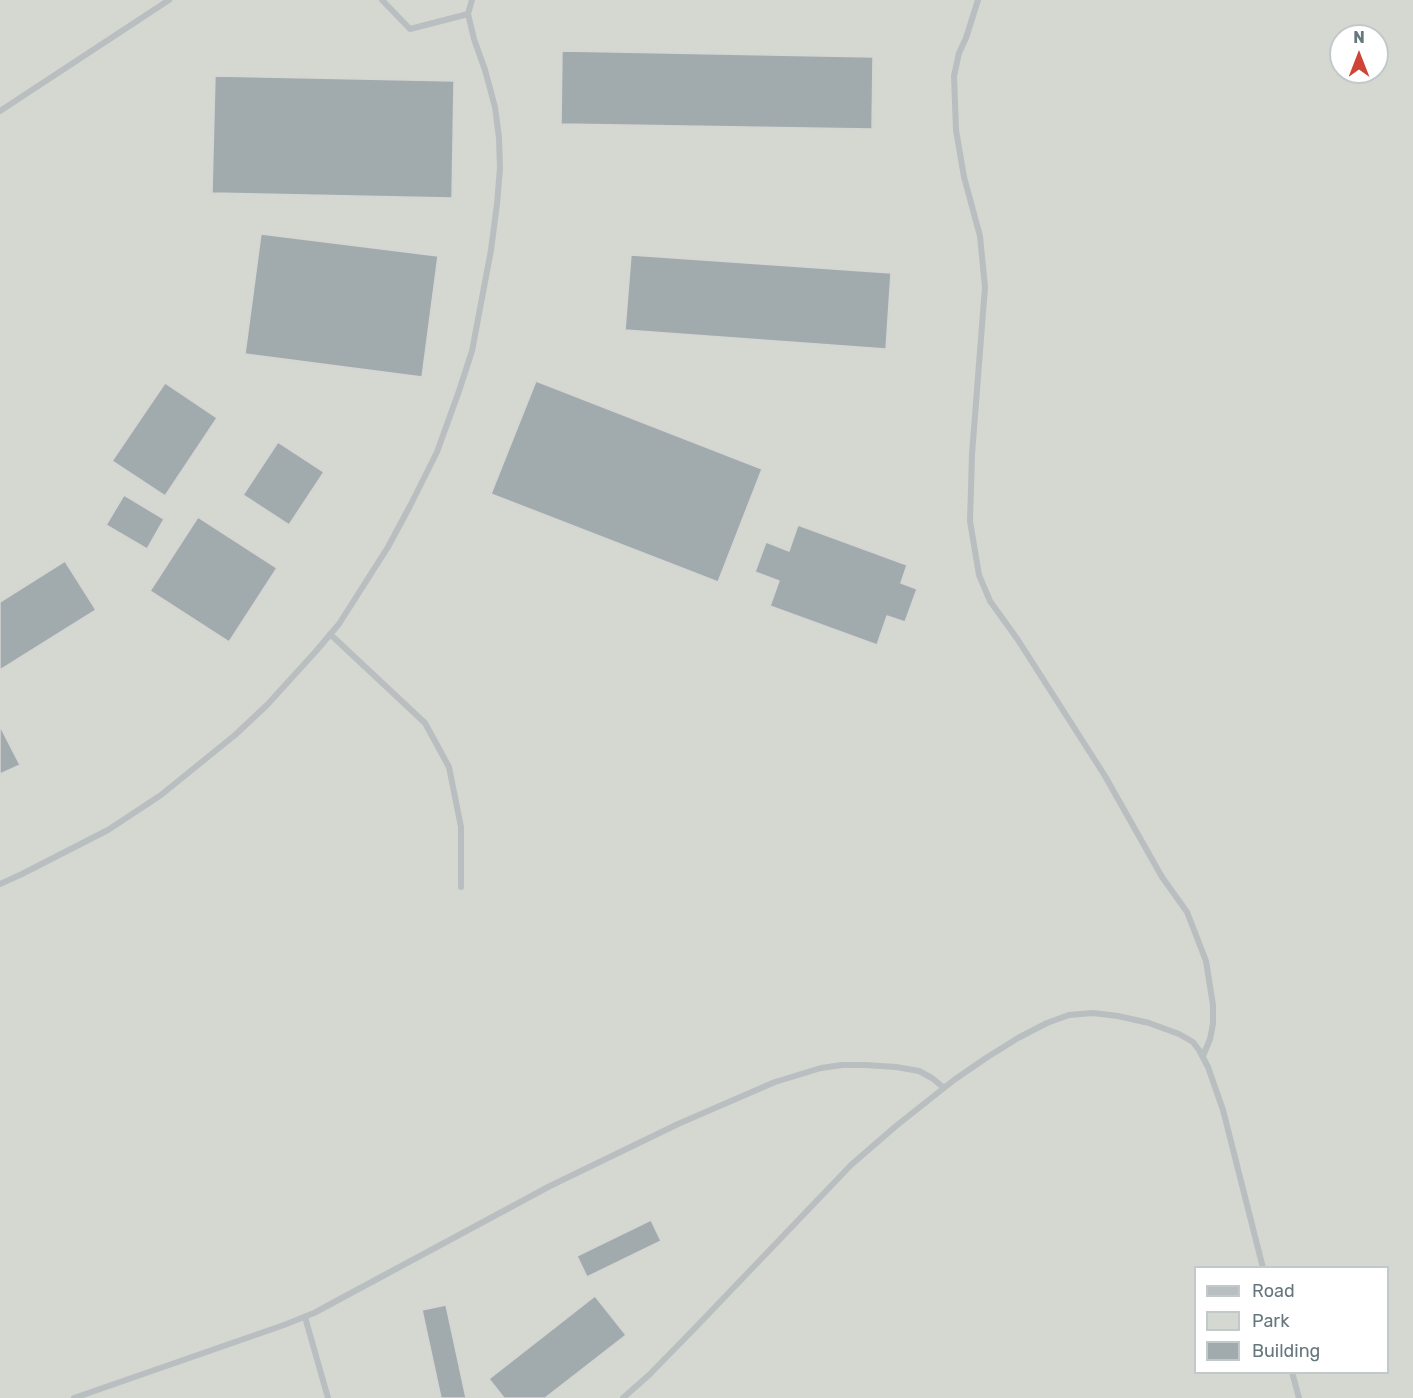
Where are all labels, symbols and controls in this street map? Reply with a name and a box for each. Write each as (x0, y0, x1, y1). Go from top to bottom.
north arrow (1329, 24, 1389, 84)
text: N (1353, 28, 1365, 47)
legend (1194, 1266, 1389, 1374)
text: Road (1252, 1280, 1295, 1302)
text: Park (1252, 1310, 1289, 1332)
text: Building (1252, 1340, 1320, 1362)

